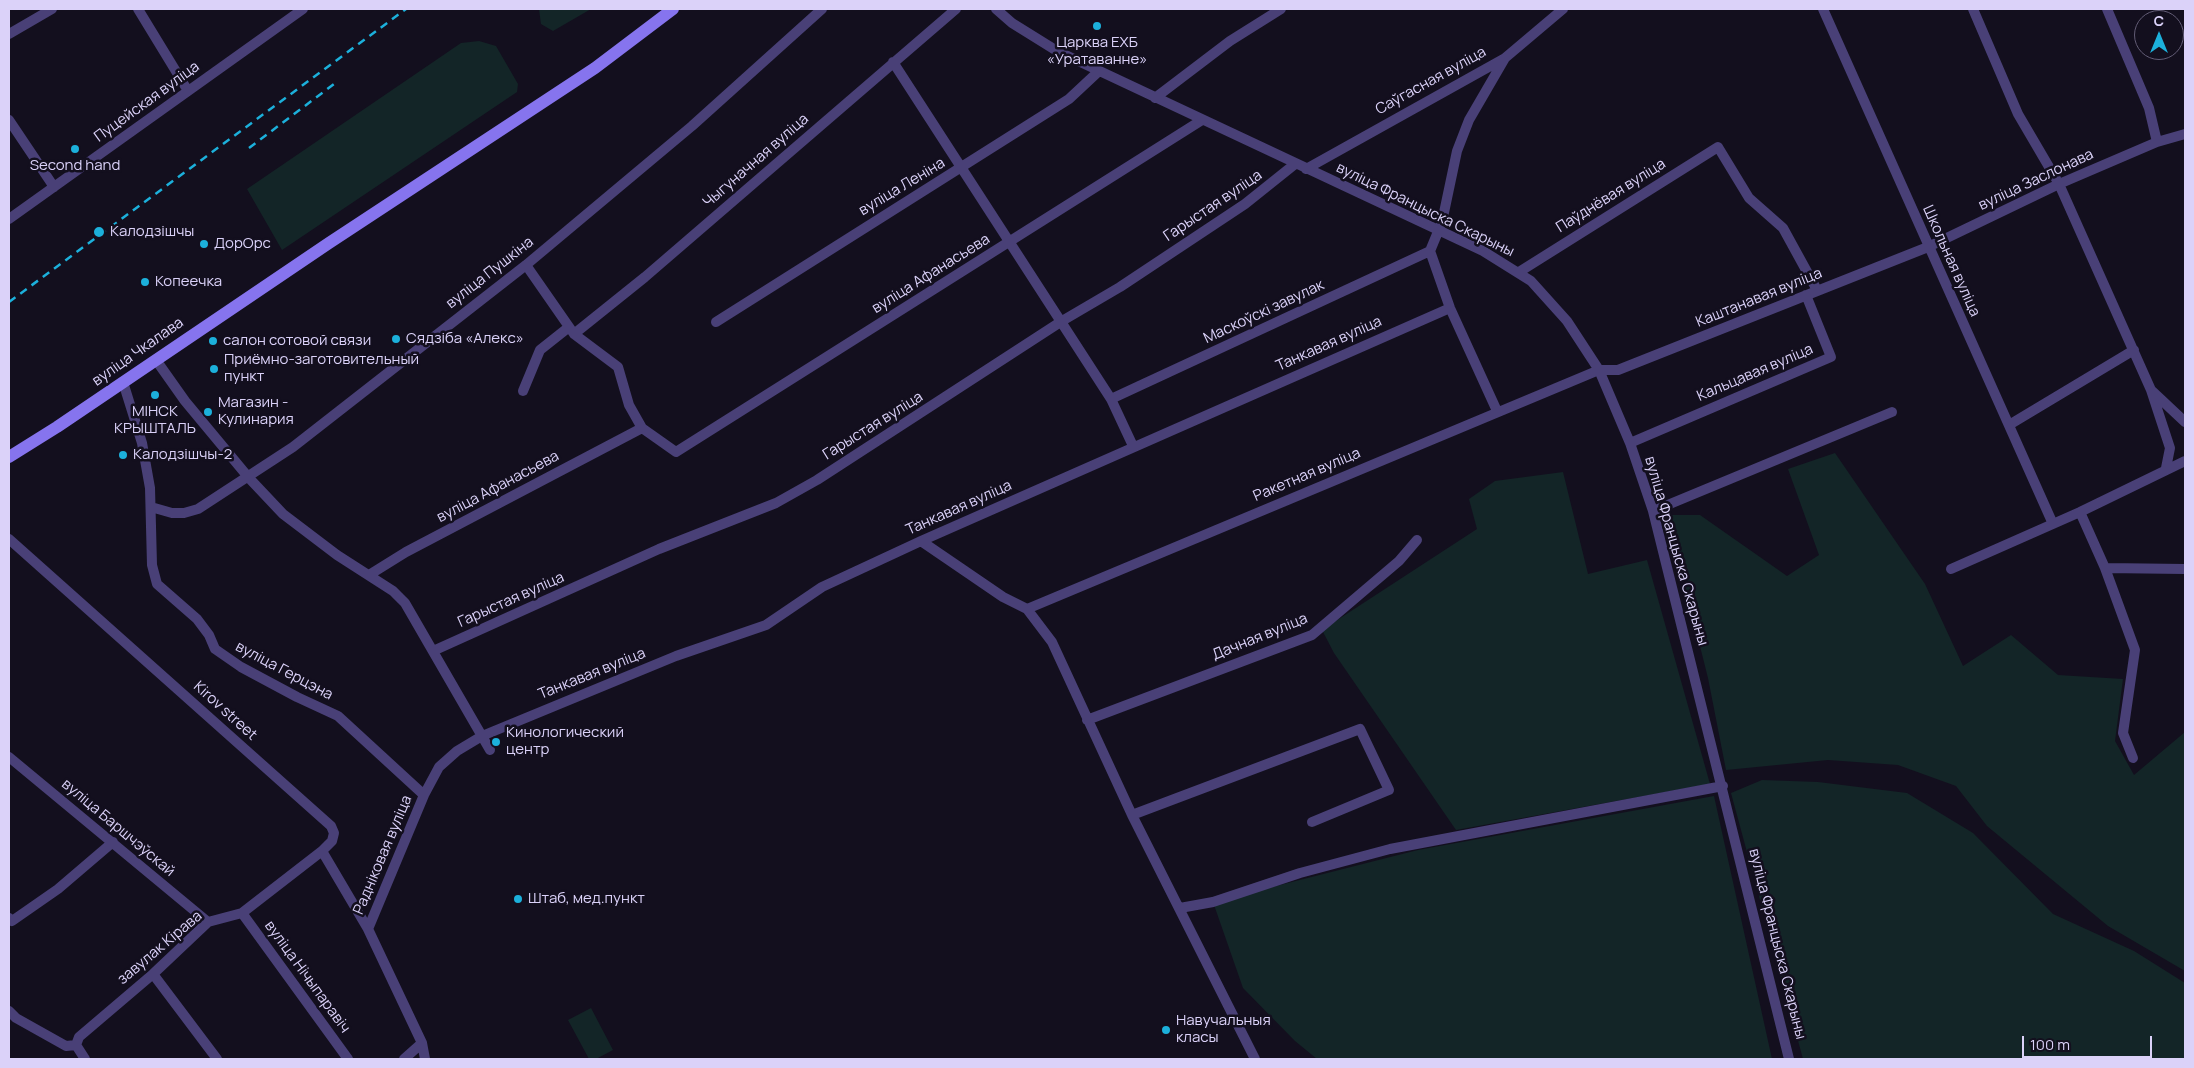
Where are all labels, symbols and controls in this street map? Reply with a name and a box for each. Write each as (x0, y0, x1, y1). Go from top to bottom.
north arrow (2134, 10, 2184, 60)
text: С (2154, 11, 2164, 30)
marker: Царква ЕХБ «Уратаванне» (1091, 20, 1103, 32)
place label: Царква ЕХБ «Уратаванне» (1047, 34, 1147, 69)
street label: Саўгасная вуліца (1373, 43, 1489, 119)
street label: Пуцейская вуліца (91, 58, 203, 146)
street label: Чыгуначная вуліца (700, 110, 812, 212)
marker: Second hand (69, 143, 81, 155)
street label: вуліца Заслонава (1976, 145, 2096, 215)
street label: вуліца Леніна (856, 154, 948, 220)
street label: Паўднёвая вуліца (1553, 155, 1669, 237)
place label: Second hand (30, 157, 120, 175)
street label: вуліца Францыска Скарыны (1333, 159, 1517, 261)
street label: Гарыстая вуліца (1160, 167, 1266, 245)
street label: Школьная вуліца (1918, 203, 1984, 319)
place label: Калодзішчы (110, 223, 194, 241)
marker: Калодзішчы (92, 225, 106, 239)
street label: вуліца Афанасьева (869, 230, 993, 318)
street label: вуліца Пушкіна (443, 233, 537, 313)
place label: ДорОрс (214, 235, 271, 253)
marker: ДорОрс (198, 238, 210, 250)
street label: Каштанавая вуліца (1693, 264, 1825, 332)
place label: Копеечка (155, 273, 222, 291)
marker: Копеечка (139, 276, 151, 288)
street label: Маскоўскі завулак (1201, 276, 1327, 348)
street label: Танкавая вуліца (1273, 313, 1385, 375)
street label: вуліца Чкалава (89, 314, 187, 390)
place label: Сядзіба «Алекс» (406, 330, 524, 348)
place label: салон сотовой связи (223, 332, 371, 350)
marker: Сядзіба «Алекс» (390, 333, 402, 345)
marker: салон сотовой связи (207, 335, 219, 347)
street label: Кальцавая вуліца (1694, 340, 1816, 406)
place label: Приёмно-заготовительный пункт (224, 351, 419, 386)
marker: Приёмно-заготовительный пункт (208, 363, 220, 375)
street label: Гарыстая вуліца (820, 388, 926, 464)
marker: МІНСК КРЫШТАЛЬ (149, 389, 161, 401)
place label: Магазин - Кулинария (218, 394, 294, 429)
place label: МІНСК КРЫШТАЛЬ (114, 403, 196, 438)
marker: Магазин - Кулинария (202, 406, 214, 418)
street label: Ракетная вуліца (1251, 444, 1363, 506)
place label: Калодзішчы-2 (133, 446, 232, 464)
street label: вуліца Афанасьева (434, 447, 562, 527)
marker: Калодзішчы-2 (117, 449, 129, 461)
street label: вуліца Францыска Скарыны (1640, 454, 1712, 648)
street label: Танкавая вуліца (903, 477, 1015, 539)
street label: Гарыстая вуліца (455, 568, 567, 632)
street label: Дачная вуліца (1210, 610, 1310, 664)
street label: вуліца Герцэна (232, 638, 336, 704)
street label: Танкавая вуліца (536, 644, 648, 704)
street label: Kirov street (189, 678, 261, 744)
place label: Кинологический центр (506, 724, 624, 759)
marker: Кинологический центр (490, 736, 502, 748)
street label: вуліца Баршчэўскай (58, 775, 178, 881)
street label: Радніковая вуліца (350, 793, 416, 917)
street label: вуліца Францыска Скарыны (1745, 847, 1809, 1041)
place label: Штаб, мeд.пункт (528, 890, 645, 908)
marker: Штаб, мeд.пункт (512, 893, 524, 905)
street label: завулак Кірава (114, 907, 206, 989)
street label: вуліца Нічыпаравіч (260, 917, 354, 1037)
place label: Навучальныя класы (1176, 1012, 1271, 1047)
marker: Навучальныя класы (1160, 1024, 1172, 1036)
scale bar (2024, 1026, 2154, 1058)
text: 100 m (2030, 1034, 2070, 1055)

